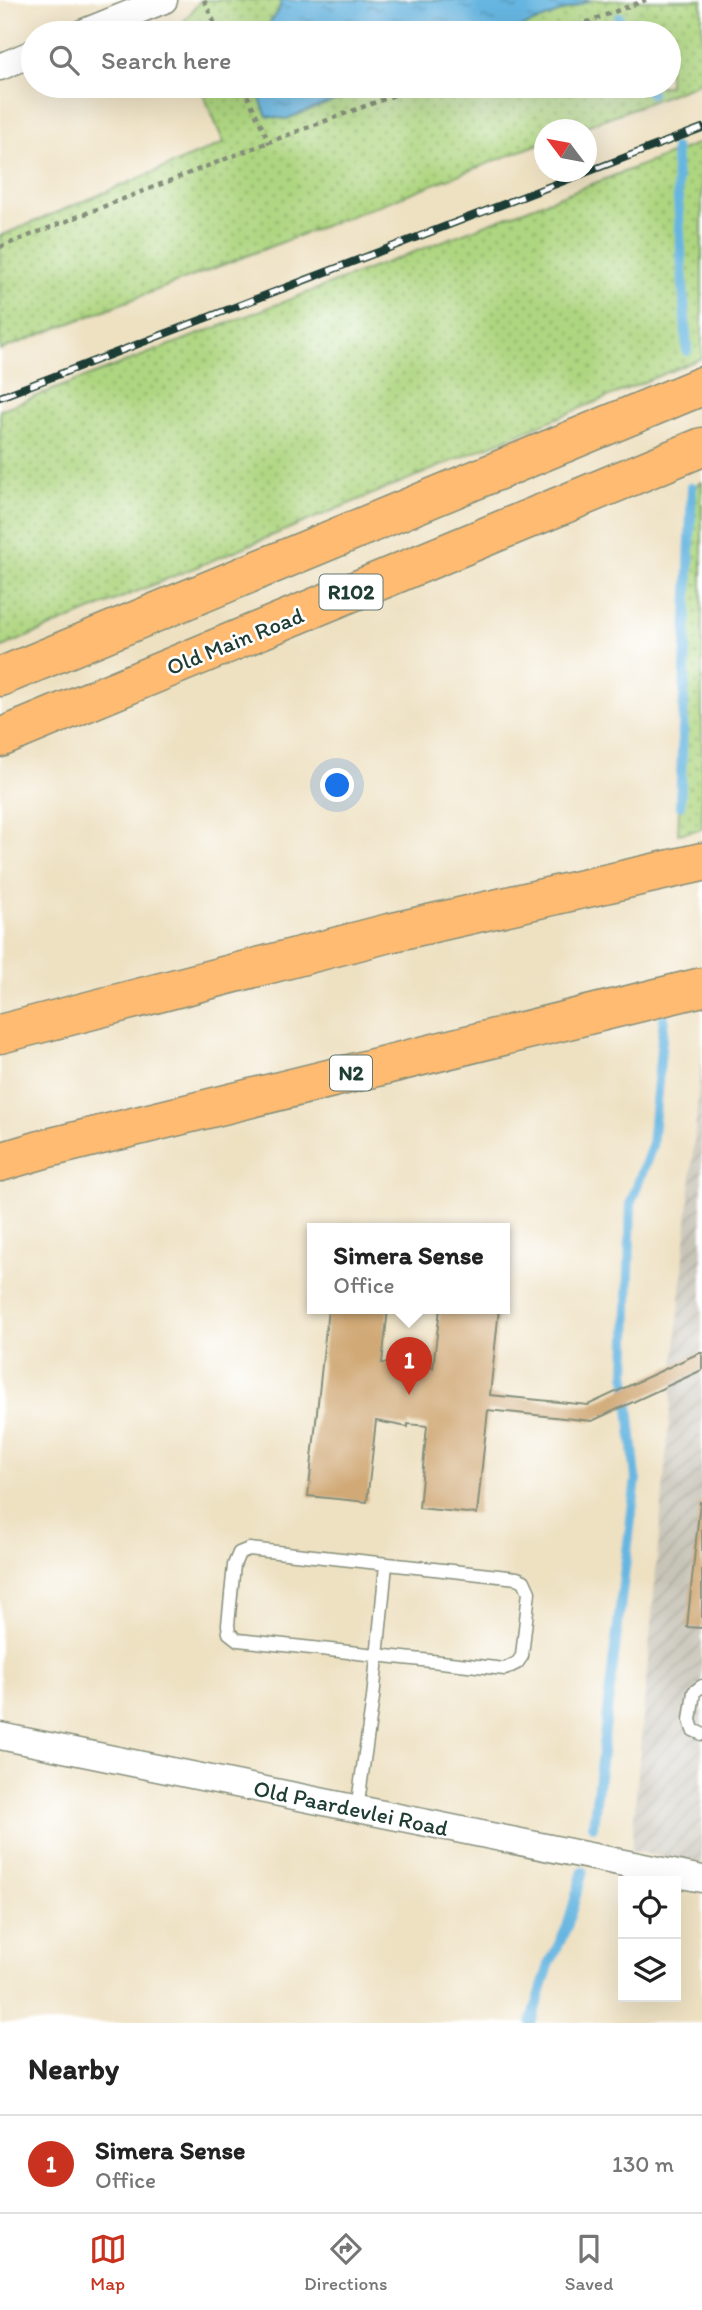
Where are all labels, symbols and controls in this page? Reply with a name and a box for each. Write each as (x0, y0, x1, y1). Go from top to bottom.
search box (21, 21, 681, 98)
icon: search (45, 41, 83, 79)
text: Search here (101, 44, 231, 76)
north arrow (534, 119, 597, 182)
road number: R102 (320, 574, 382, 610)
street label: Old Main Road (162, 601, 308, 681)
your location (320, 768, 354, 802)
road number: N2 (330, 1056, 372, 1090)
popup (307, 1223, 510, 1314)
text: Simera Sense (333, 1239, 484, 1271)
text: Office (333, 1271, 394, 1299)
pin: 1 (386, 1337, 432, 1395)
street label: Old Paardevlei Road (251, 1774, 451, 1842)
map controls (618, 1876, 681, 2002)
button: locate (618, 1876, 681, 1939)
button: layers (618, 1939, 681, 2002)
text: Nearby (28, 2050, 119, 2087)
text: Simera Sense (95, 2134, 245, 2166)
text: 1 (46, 2150, 56, 2178)
text: 130 m (612, 2150, 674, 2178)
text: Office (95, 2166, 156, 2194)
tab: Map (89, 2230, 127, 2295)
tab: Directions (304, 2230, 388, 2295)
tab: Saved (565, 2230, 613, 2295)

